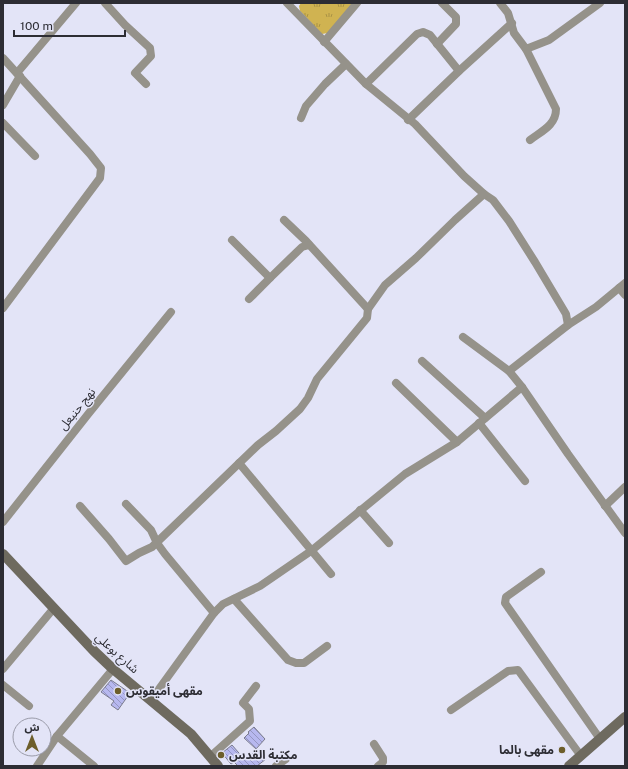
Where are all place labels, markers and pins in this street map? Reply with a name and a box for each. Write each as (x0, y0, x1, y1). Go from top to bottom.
place label: مقهى أميقوس (126, 683, 203, 698)
marker: مقهى أميقوس (113, 686, 123, 696)
place label: مقهى بالما (499, 743, 554, 757)
marker: مقهى بالما (557, 745, 567, 755)
place label: مكتبة القدس (229, 748, 297, 762)
marker: مكتبة القدس (216, 750, 226, 760)

